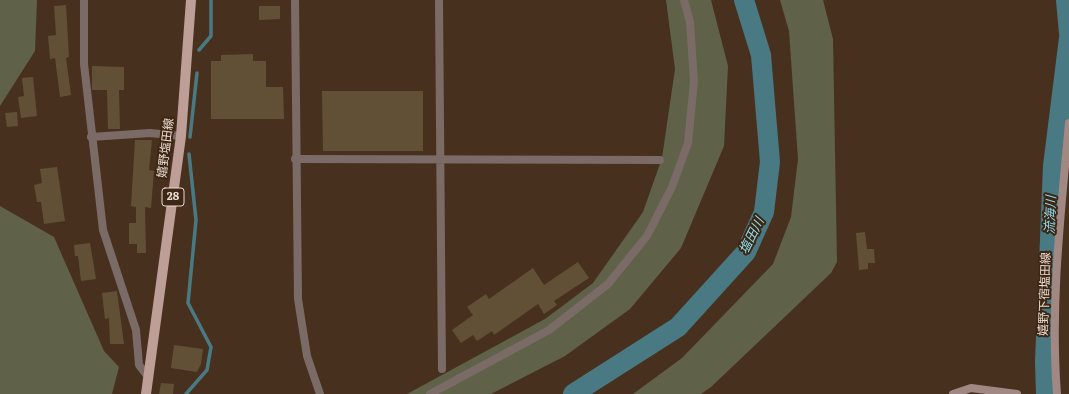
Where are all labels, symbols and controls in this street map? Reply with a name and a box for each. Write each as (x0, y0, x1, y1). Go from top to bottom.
street label: 嬉野塩田線 (155, 117, 177, 179)
road number: 28 (162, 188, 184, 206)
water label: 流海川 (1043, 195, 1059, 235)
water label: 塩田川 (736, 215, 768, 257)
street label: 嬉野下宿塩田線 (1036, 252, 1054, 336)

